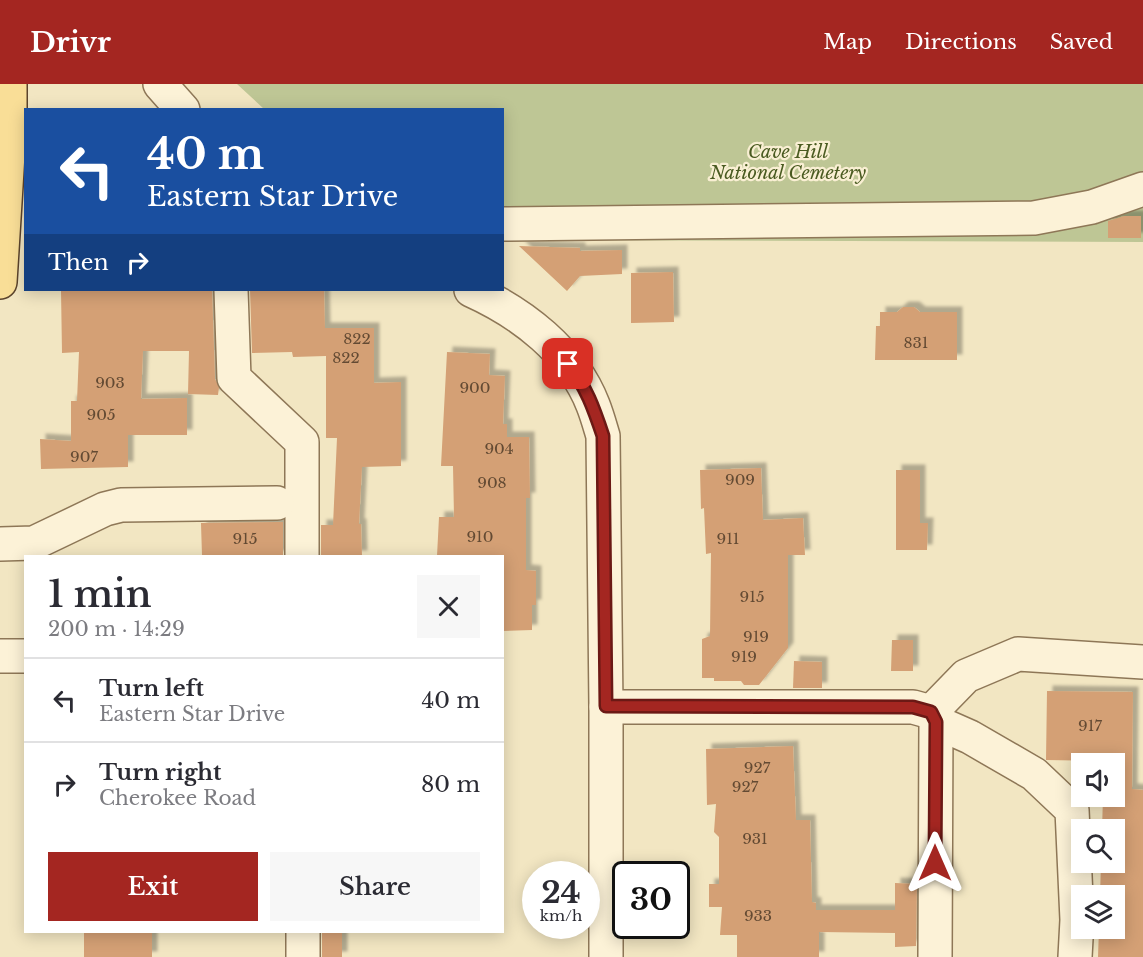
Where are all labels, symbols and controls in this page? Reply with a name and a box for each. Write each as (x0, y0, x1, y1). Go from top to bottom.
text: Drivr (30, 25, 111, 60)
text: Map (823, 29, 872, 55)
text: Directions (905, 29, 1017, 55)
text: Saved (1050, 29, 1113, 55)
text: 40 m (147, 128, 264, 180)
icon: left (48, 132, 126, 210)
park label: Cave Hill National Cemetery (709, 141, 867, 184)
text: Eastern Star Drive (147, 180, 398, 213)
icon: right (121, 246, 154, 279)
text: Then (48, 249, 109, 276)
house number: 822 (343, 329, 371, 348)
house number: 831 (903, 333, 929, 352)
pin (542, 338, 593, 389)
icon: arrive (551, 347, 584, 380)
house number: 822 (332, 348, 360, 367)
house number: 903 (95, 373, 125, 392)
house number: 900 (459, 378, 491, 397)
house number: 905 (87, 405, 115, 424)
house number: 904 (484, 439, 514, 458)
house number: 907 (70, 447, 98, 466)
house number: 909 (725, 470, 755, 489)
house number: 908 (477, 473, 507, 492)
house number: 910 (466, 527, 494, 546)
house number: 915 (233, 529, 257, 548)
house number: 911 (716, 529, 740, 548)
text: 1 min (48, 572, 152, 617)
button: close (417, 575, 480, 638)
house number: 915 (740, 587, 764, 606)
text: 200 m · 14:29 (48, 617, 185, 641)
house number: 919 (743, 627, 769, 646)
house number: 919 (731, 647, 757, 666)
text: Turn left (99, 675, 204, 702)
icon: left (48, 684, 81, 717)
text: 40 m (422, 687, 480, 714)
text: Eastern Star Drive (99, 702, 285, 726)
house number: 917 (1078, 716, 1102, 735)
map controls (1071, 753, 1125, 939)
button: sound (1071, 753, 1125, 807)
house number: 927 (744, 758, 771, 777)
text: Turn right (99, 759, 221, 786)
icon: right (48, 768, 81, 801)
text: 80 m (421, 771, 480, 798)
house number: 927 (732, 777, 759, 796)
text: Cherokee Road (99, 786, 256, 810)
button: search (1071, 819, 1125, 873)
house number: 931 (742, 829, 768, 848)
position arrow (903, 831, 967, 895)
button: Exit (48, 852, 258, 921)
button: Share (270, 852, 480, 921)
speed limit sign: 30 (612, 861, 690, 939)
text: 24 (541, 874, 581, 911)
button: layers (1071, 885, 1125, 939)
text: km/h (540, 906, 582, 925)
house number: 933 (744, 906, 772, 925)

